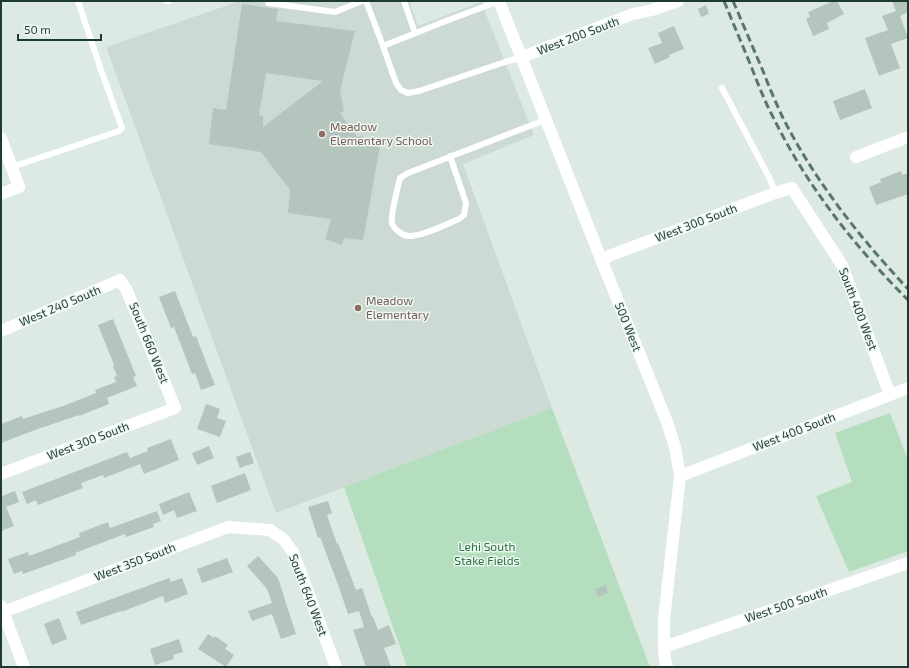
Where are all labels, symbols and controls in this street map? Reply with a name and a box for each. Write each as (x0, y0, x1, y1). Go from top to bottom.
street label: West 200 South (535, 13, 621, 57)
scale bar (18, 16, 101, 42)
text: 50 m (24, 22, 51, 36)
place label: Meadow Elementary School (330, 119, 433, 147)
marker: Meadow Elementary School (317, 129, 327, 139)
street label: West 300 South (653, 200, 739, 244)
street label: South 400 West (837, 265, 881, 352)
street label: West 240 South (17, 282, 102, 329)
place label: Meadow Elementary (366, 293, 430, 321)
street label: South 660 West (127, 300, 173, 386)
street label: 500 West (613, 300, 645, 354)
marker: Meadow Elementary (353, 303, 363, 313)
street label: West 400 South (750, 409, 837, 453)
street label: West 300 South (45, 418, 131, 462)
street label: West 350 South (92, 539, 177, 583)
park label: Lehi South Stake Fields (454, 539, 520, 567)
street label: South 640 West (287, 552, 331, 638)
street label: West 500 South (743, 583, 829, 625)

